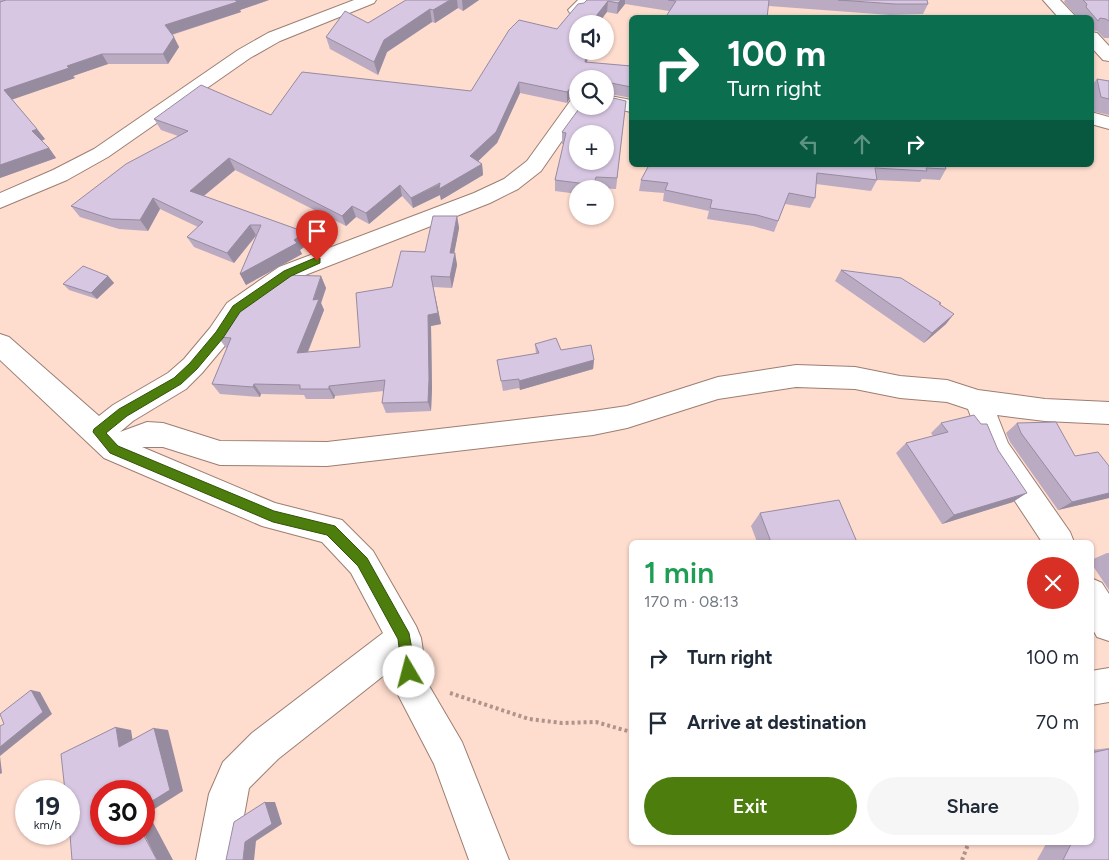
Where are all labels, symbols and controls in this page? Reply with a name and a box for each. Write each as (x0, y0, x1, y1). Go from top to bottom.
map controls (569, 15, 614, 225)
button: sound (569, 15, 614, 60)
text: 100 m (727, 33, 826, 75)
icon: right (644, 35, 709, 100)
button: search (569, 70, 614, 115)
text: Turn right (727, 75, 822, 102)
button: + (569, 125, 614, 170)
icon: left (795, 130, 823, 158)
icon: ahead (848, 130, 876, 158)
icon: right (901, 130, 929, 158)
button: − (569, 180, 614, 225)
pin (296, 210, 338, 261)
icon: arrive (303, 217, 331, 245)
text: 1 min (644, 554, 714, 591)
button: close (1027, 557, 1079, 609)
text: 170 m · 08:13 (644, 592, 738, 611)
icon: right (644, 644, 672, 672)
position arrow (382, 645, 434, 697)
text: Turn right (687, 646, 773, 669)
text: 100 m (1026, 646, 1079, 669)
icon: arrive (644, 709, 672, 737)
text: Arrive at destination (687, 711, 866, 734)
text: 70 m (1036, 711, 1079, 734)
button: Exit (644, 777, 857, 835)
button: Share (867, 777, 1079, 835)
speed limit sign: 30 (90, 780, 155, 845)
text: 19 (35, 791, 60, 821)
text: km/h (34, 818, 61, 832)

